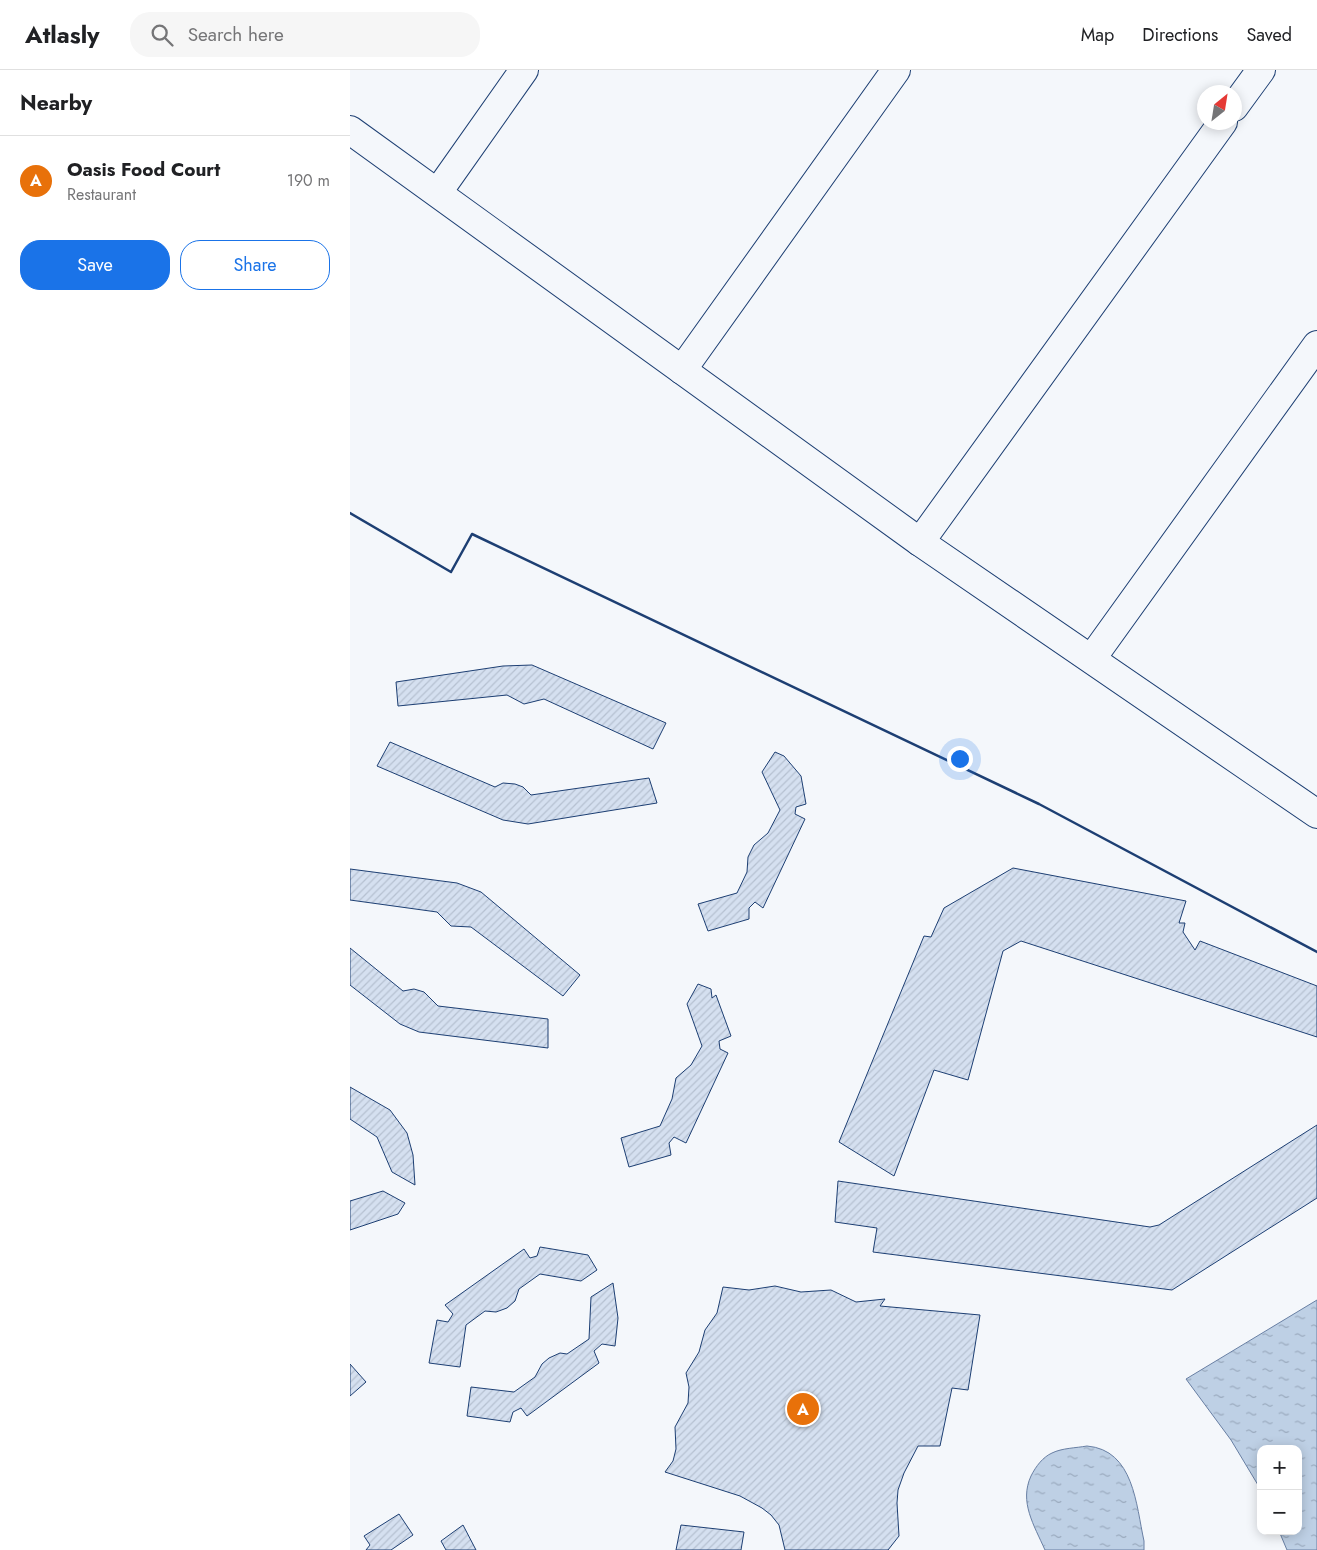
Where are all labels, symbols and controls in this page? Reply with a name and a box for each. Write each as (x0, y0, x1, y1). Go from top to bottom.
search box (130, 12, 480, 57)
text: Atlasly (25, 17, 100, 52)
icon: search (148, 21, 176, 49)
text: Search here (188, 21, 284, 48)
text: Map (1081, 22, 1114, 48)
text: Directions (1142, 22, 1218, 48)
text: Saved (1246, 22, 1292, 48)
north arrow (1197, 85, 1242, 130)
text: Nearby (20, 88, 92, 118)
text: Oasis Food Court (67, 156, 220, 183)
text: A (30, 169, 42, 192)
text: 190 m (287, 169, 330, 192)
text: Restaurant (67, 183, 136, 206)
button: Save (20, 240, 170, 290)
button: Share (180, 240, 330, 290)
your location (947, 746, 973, 772)
pin: A (787, 1390, 819, 1428)
map controls (1257, 1445, 1302, 1535)
button: + (1257, 1445, 1302, 1490)
button: − (1257, 1490, 1302, 1535)

